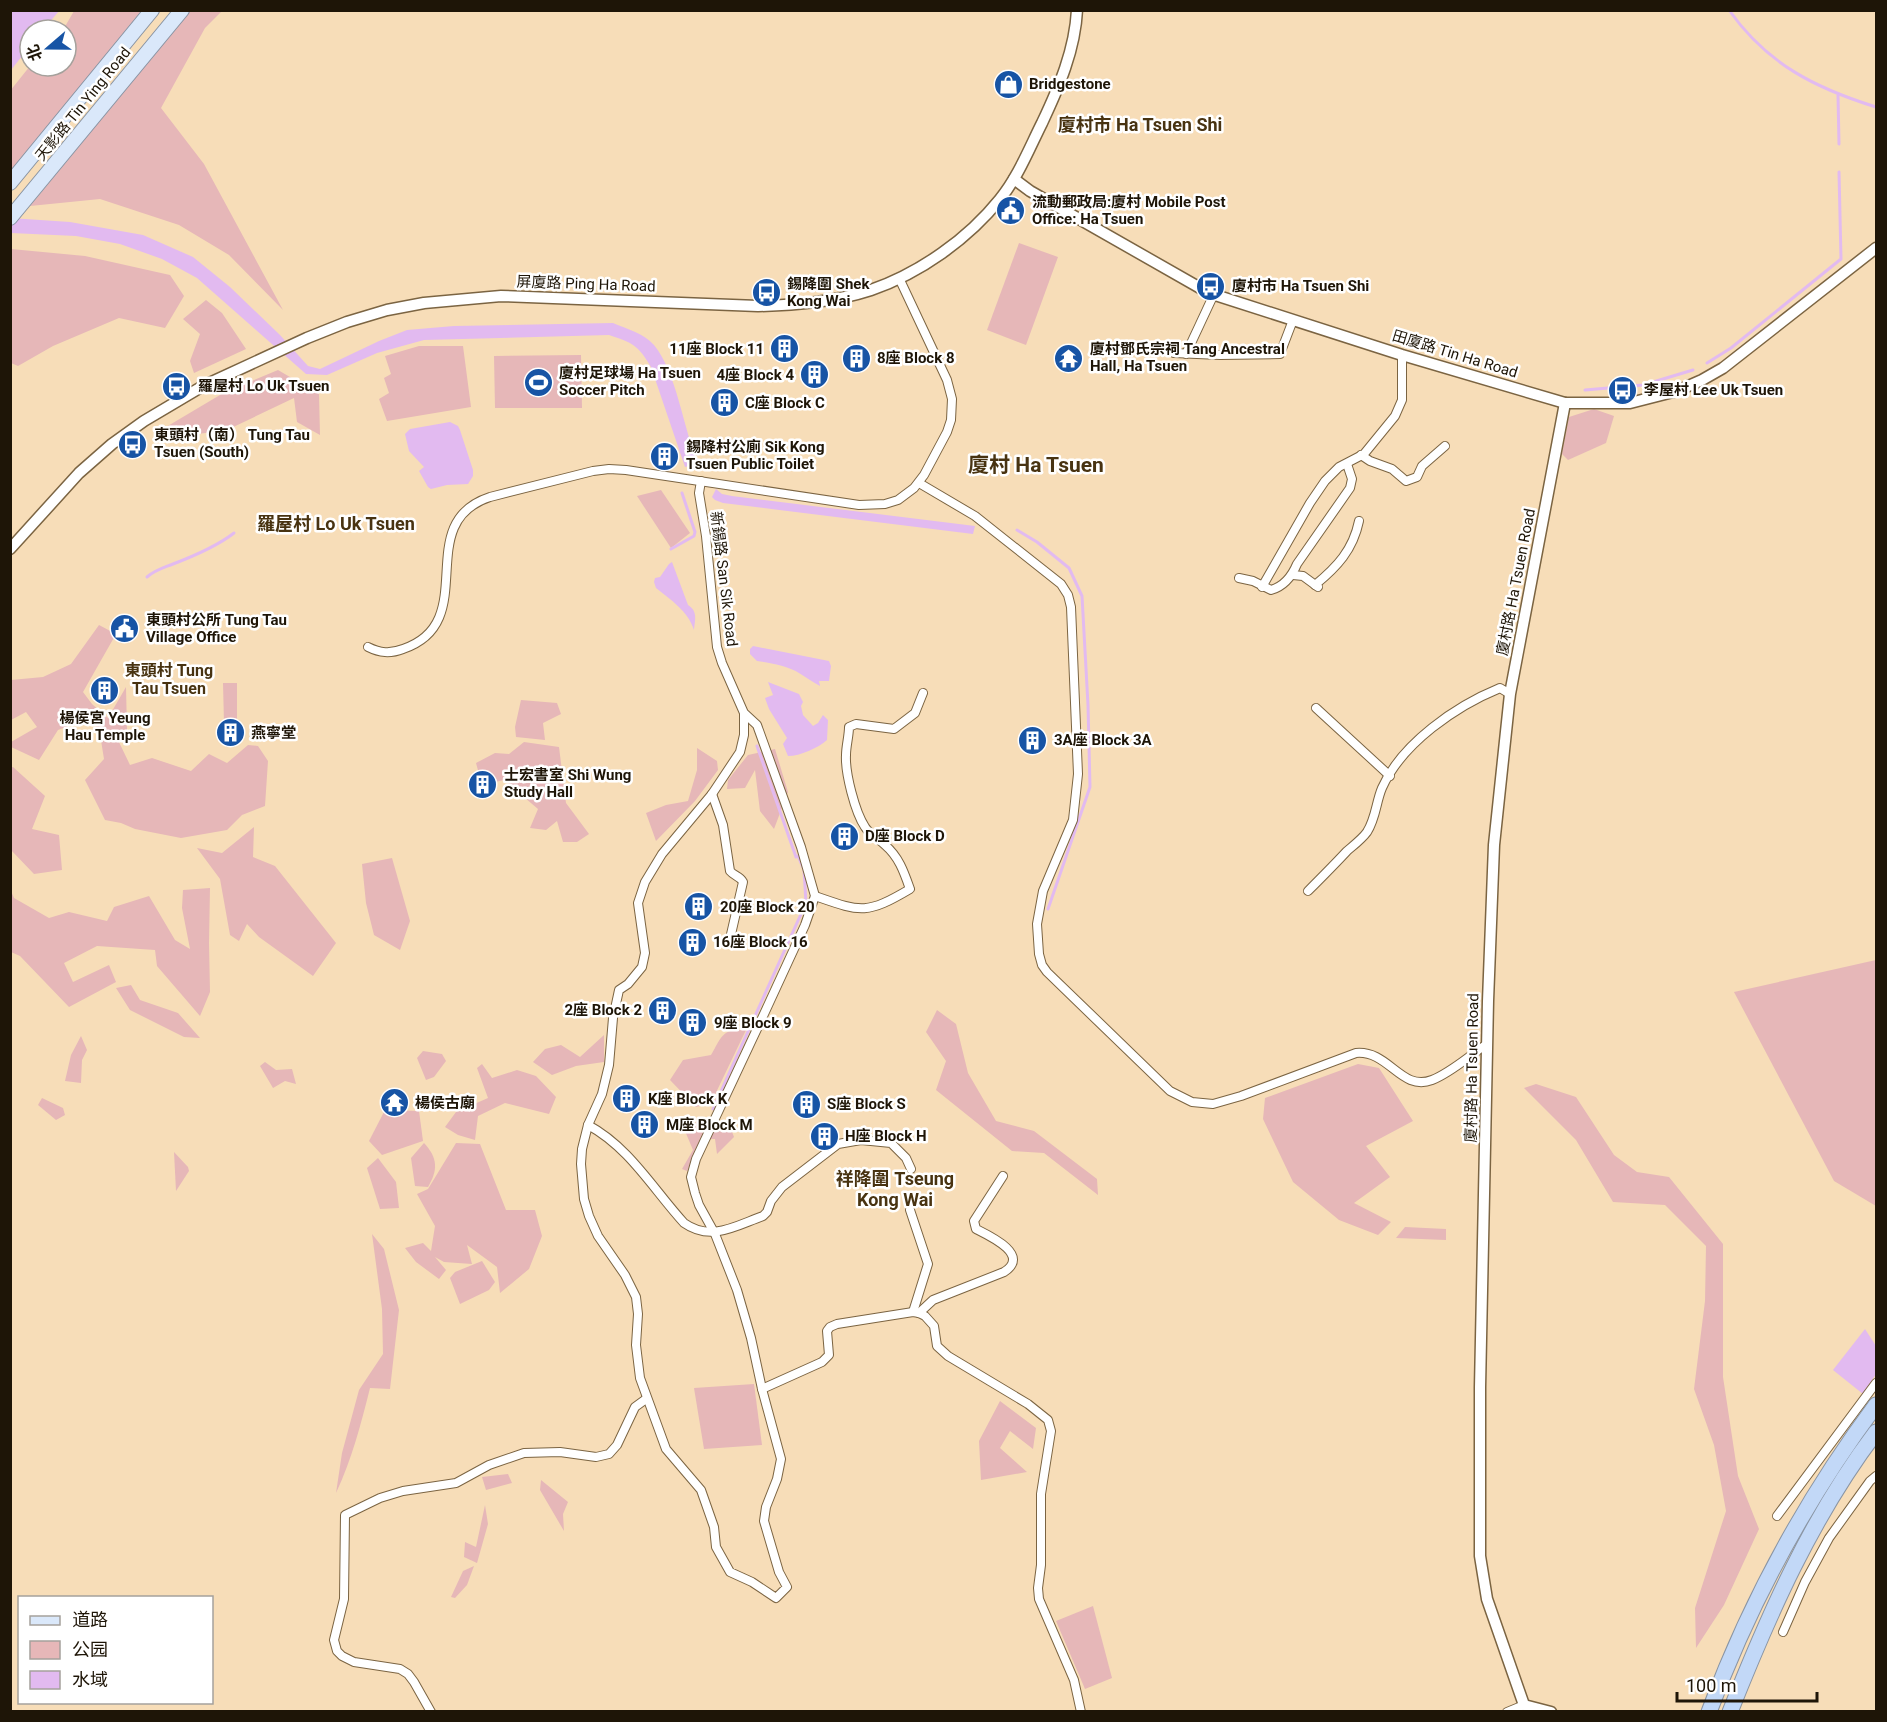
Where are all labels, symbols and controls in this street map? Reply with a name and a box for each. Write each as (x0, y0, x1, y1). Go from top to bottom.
north arrow (18, 18, 78, 78)
text: 北 (23, 42, 46, 64)
street label: 天影路 Tin Ying Road (32, 44, 134, 164)
shop icon: Bridgestone (992, 68, 1024, 100)
place label: Bridgestone (1029, 75, 1111, 93)
district label: 廈村市 Ha Tsuen Shi (1058, 114, 1222, 135)
place label: 流動郵政局:廈村 Mobile Post Office: Ha Tsuen (1032, 193, 1226, 228)
public building icon: 流動郵政局:廈村 Mobile Post Office: Ha Tsuen (995, 195, 1027, 227)
bus stop icon: 廈村市 Ha Tsuen Shi (1195, 270, 1227, 302)
street label: 屏廈路 Ping Ha Road (516, 273, 656, 295)
place label: 錫降圍 Shek Kong Wai (787, 275, 870, 310)
bus stop icon: 錫降圍 Shek Kong Wai (750, 277, 782, 309)
place label: 廈村市 Ha Tsuen Shi (1232, 277, 1369, 295)
street label: 田廈路 Tin Ha Road (1390, 326, 1520, 382)
building icon: 11座 Block 11 (769, 333, 801, 365)
place label: 11座 Block 11 (669, 340, 764, 358)
place label: 廈村鄧氏宗祠 Tang Ancestral Hall, Ha Tsuen (1090, 340, 1285, 375)
building icon: 8座 Block 8 (840, 342, 872, 374)
temple icon: 廈村鄧氏宗祠 Tang Ancestral Hall, Ha Tsuen (1053, 342, 1085, 374)
place label: 8座 Block 8 (877, 349, 955, 367)
building icon: 4座 Block 4 (799, 359, 831, 391)
place label: 廈村足球場 Ha Tsuen Soccer Pitch (559, 364, 701, 399)
sports icon: 廈村足球場 Ha Tsuen Soccer Pitch (522, 366, 554, 398)
place label: 4座 Block 4 (716, 366, 794, 384)
bus stop icon: 羅屋村 Lo Uk Tsuen (161, 370, 193, 402)
bus stop icon: 李屋村 Lee Uk Tsuen (1607, 374, 1639, 406)
place label: 羅屋村 Lo Uk Tsuen (198, 377, 330, 395)
place label: 李屋村 Lee Uk Tsuen (1644, 381, 1783, 399)
building icon: C座 Block C (708, 387, 740, 419)
place label: C座 Block C (745, 394, 825, 412)
place label: 東頭村（南） Tung Tau Tsuen (South) (154, 426, 310, 461)
bus stop icon: 東頭村（南） Tung Tau Tsuen (South) (117, 428, 149, 460)
place label: 錫降村公廁 Sik Kong Tsuen Public Toilet (686, 438, 824, 473)
building icon: 錫降村公廁 Sik Kong Tsuen Public Toilet (649, 440, 681, 472)
district label: 廈村 Ha Tsuen (968, 453, 1104, 477)
street label: 廈村路 Ha Tsuen Road (1493, 507, 1539, 657)
street label: 新錫路 San Sik Road (707, 510, 741, 648)
district label: 羅屋村 Lo Uk Tsuen (257, 513, 415, 534)
place label: 東頭村公所 Tung Tau Village Office (146, 611, 287, 646)
public building icon: 東頭村公所 Tung Tau Village Office (109, 613, 141, 645)
district label: 東頭村 Tung Tau Tsuen (125, 661, 213, 698)
building icon: 楊侯宮 Yeung Hau Temple (89, 675, 121, 707)
place label: 楊侯宮 Yeung Hau Temple (59, 709, 151, 744)
building icon: 燕寧堂 (214, 717, 246, 749)
place label: 燕寧堂 (251, 724, 296, 742)
building icon: 3A座 Block 3A (1017, 724, 1049, 756)
place label: 3A座 Block 3A (1054, 731, 1153, 749)
place label: 士宏書室 Shi Wung Study Hall (504, 766, 631, 801)
building icon: 士宏書室 Shi Wung Study Hall (467, 768, 499, 800)
building icon: D座 Block D (828, 820, 860, 852)
place label: D座 Block D (865, 827, 945, 845)
building icon: 20座 Block 20 (683, 891, 715, 923)
place label: 20座 Block 20 (720, 898, 815, 916)
building icon: 16座 Block 16 (676, 926, 708, 958)
place label: 16座 Block 16 (713, 933, 808, 951)
street label: 廈村路 Ha Tsuen Road (1462, 993, 1482, 1143)
building icon: 2座 Block 2 (647, 994, 679, 1026)
place label: 2座 Block 2 (564, 1001, 642, 1019)
building icon: 9座 Block 9 (677, 1007, 709, 1039)
place label: 9座 Block 9 (714, 1014, 792, 1032)
building icon: K座 Block K (611, 1083, 643, 1115)
temple icon: 楊侯古廟 (378, 1087, 410, 1119)
building icon: S座 Block S (790, 1088, 822, 1120)
place label: K座 Block K (648, 1090, 728, 1108)
place label: 楊侯古廟 (415, 1094, 475, 1112)
place label: S座 Block S (827, 1095, 906, 1113)
building icon: M座 Block M (629, 1109, 661, 1141)
place label: M座 Block M (666, 1116, 753, 1134)
building icon: H座 Block H (808, 1120, 840, 1152)
place label: H座 Block H (845, 1127, 926, 1145)
district label: 祥降圍 Tseung Kong Wai (836, 1168, 954, 1210)
legend (18, 1596, 213, 1704)
text: 道路 (72, 1609, 108, 1630)
text: 公园 (72, 1639, 108, 1660)
scale bar (1677, 1665, 1816, 1703)
text: 水域 (72, 1669, 108, 1690)
text: 100 m (1686, 1675, 1737, 1696)

